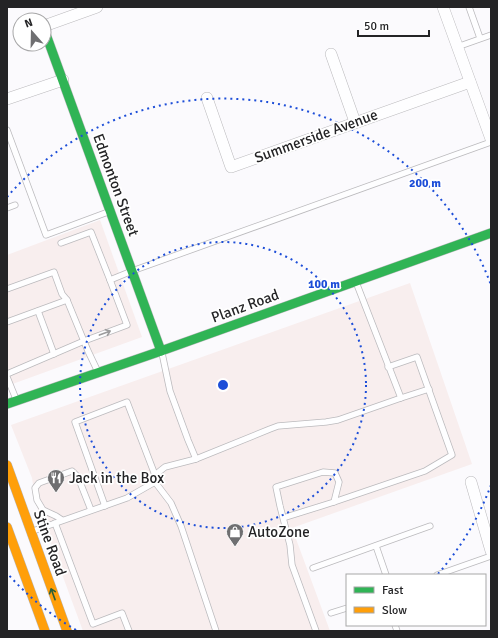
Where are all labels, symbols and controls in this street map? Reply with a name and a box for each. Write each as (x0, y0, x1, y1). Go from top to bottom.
north arrow (12, 12, 52, 52)
scale bar (358, 12, 429, 38)
text: N (23, 16, 35, 30)
text: 50 m (364, 19, 389, 34)
street label: Summerside Avenue (252, 105, 380, 167)
street label: Edmonton Street (89, 131, 143, 239)
text: 200 m (409, 176, 441, 191)
text: 100 m (308, 277, 340, 292)
street label: Planz Road (209, 285, 281, 327)
one-way arrow (99, 329, 111, 337)
centre of rings (216, 378, 230, 392)
restaurant icon: Jack in the Box (46, 468, 66, 493)
place label: Jack in the Box (69, 469, 164, 487)
street label: Stine Road (30, 508, 70, 578)
shop icon: AutoZone (225, 522, 245, 547)
place label: AutoZone (248, 523, 310, 541)
legend (346, 574, 486, 626)
text: Fast (382, 583, 403, 598)
one-way arrow (49, 589, 57, 601)
text: Slow (382, 603, 407, 618)

